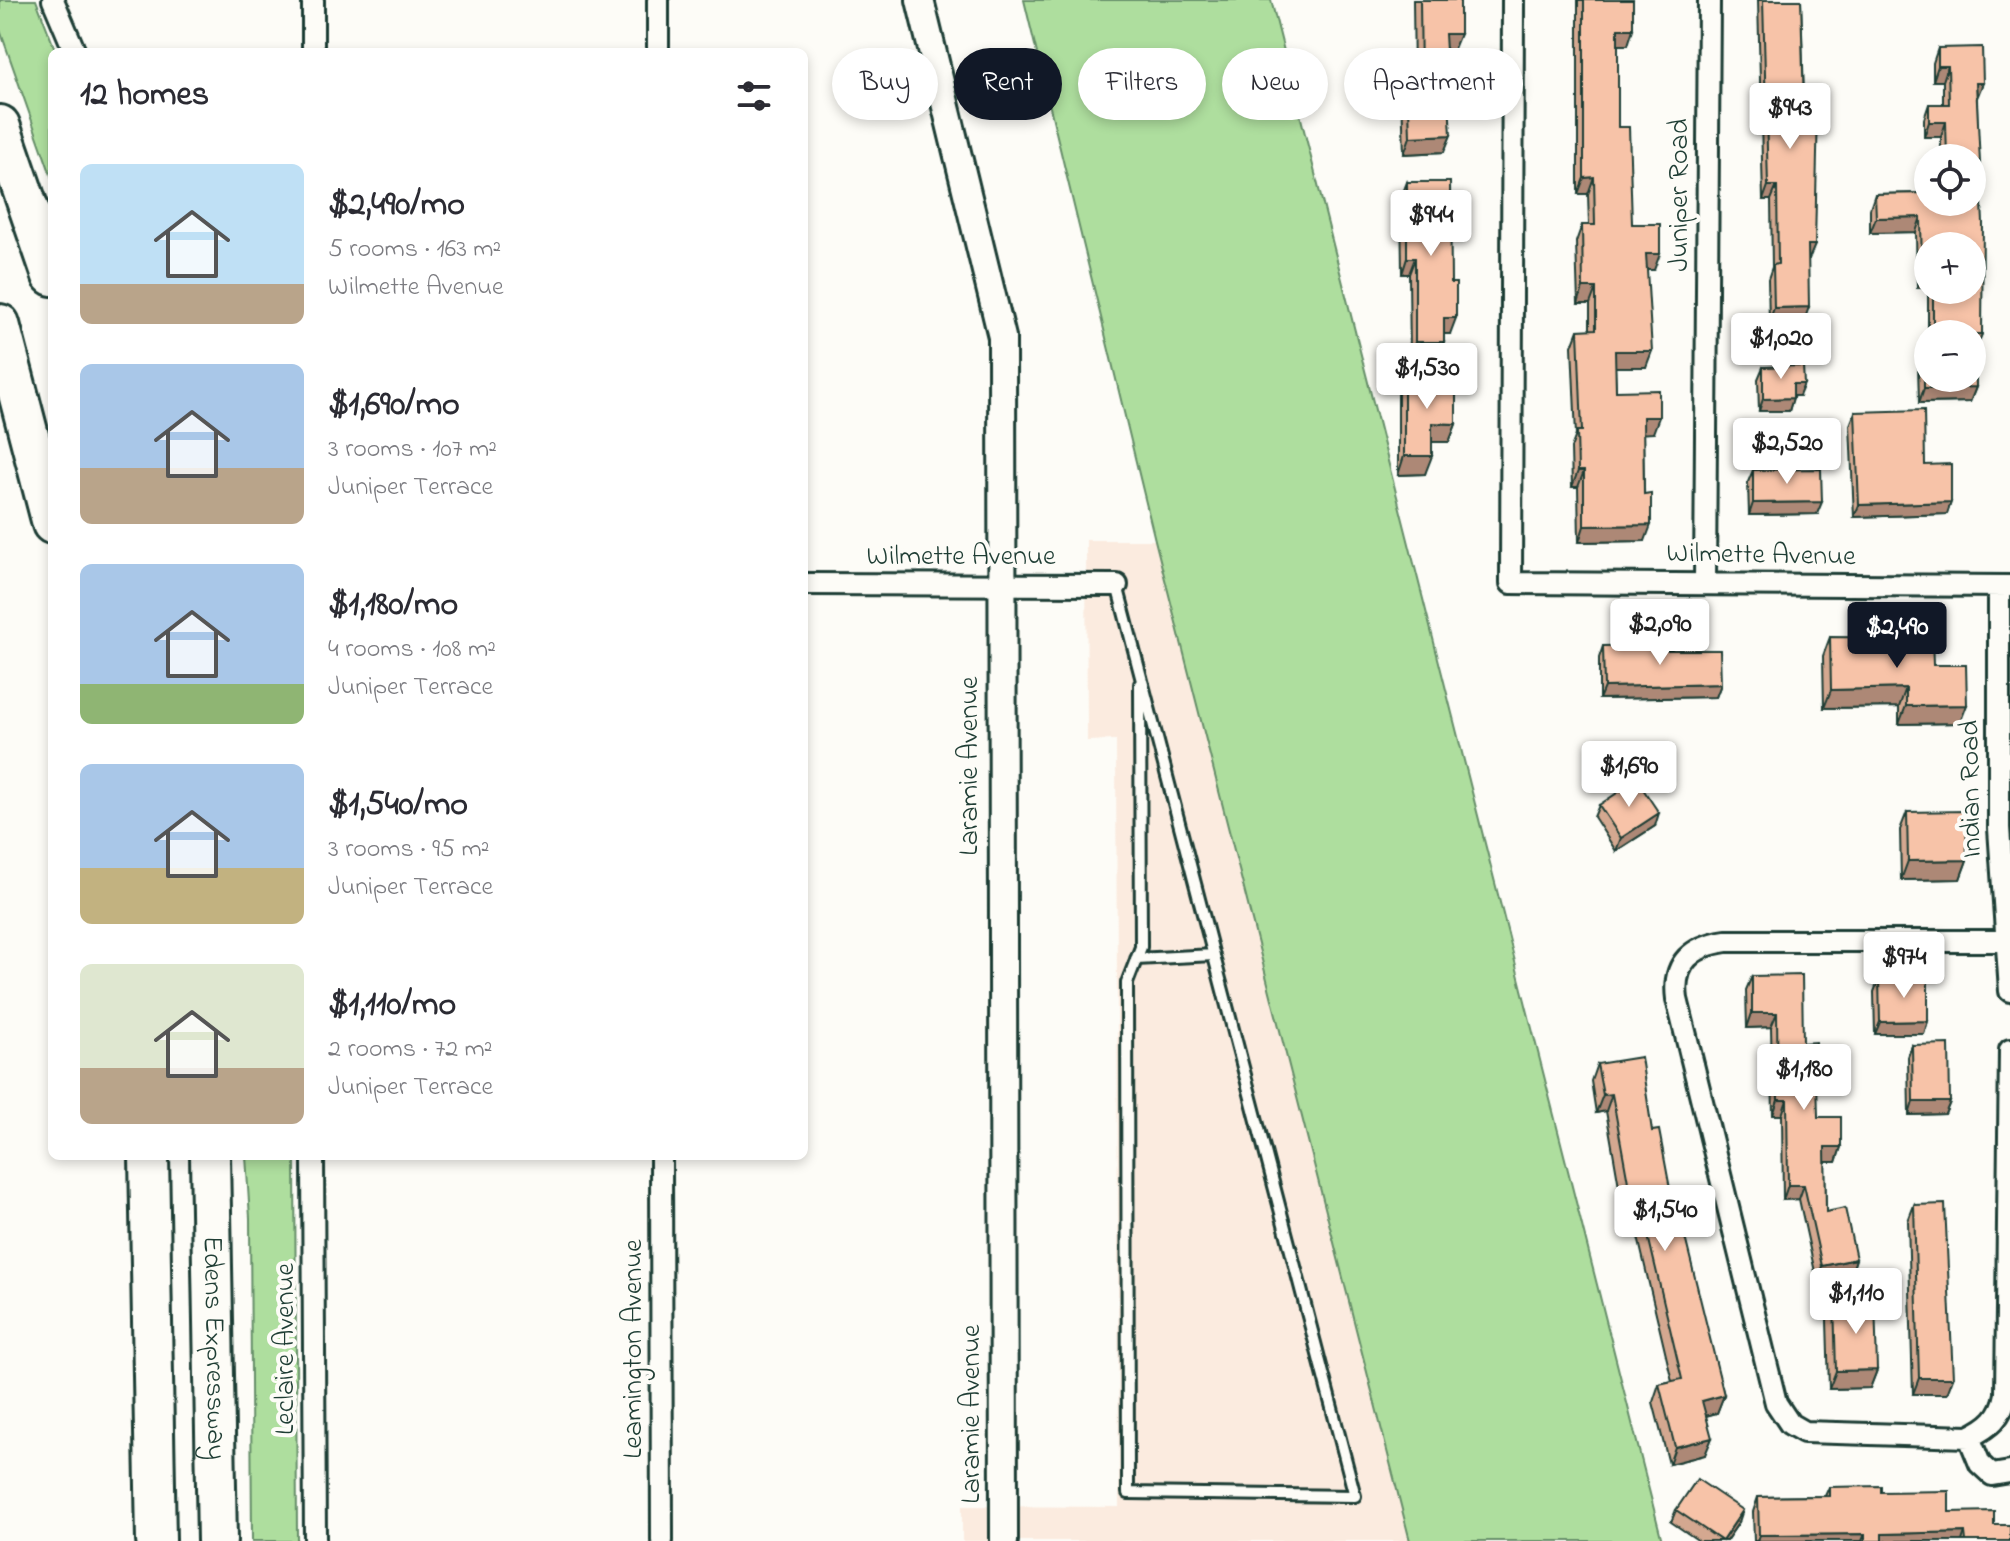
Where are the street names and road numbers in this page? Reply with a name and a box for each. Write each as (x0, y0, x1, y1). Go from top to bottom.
street label: Juniper Road (1660, 118, 1701, 271)
street label: Wilmette Avenue (1666, 534, 1856, 578)
street label: Wilmette Avenue (866, 537, 1056, 578)
street label: Laramie Avenue (950, 676, 991, 856)
street label: Indian Road (1950, 719, 1994, 858)
street label: Edens Expressway (191, 1236, 236, 1460)
street label: Leamington Avenue (614, 1239, 655, 1459)
street label: Leclaire Avenue (266, 1262, 307, 1435)
street label: Laramie Avenue (952, 1324, 993, 1504)

